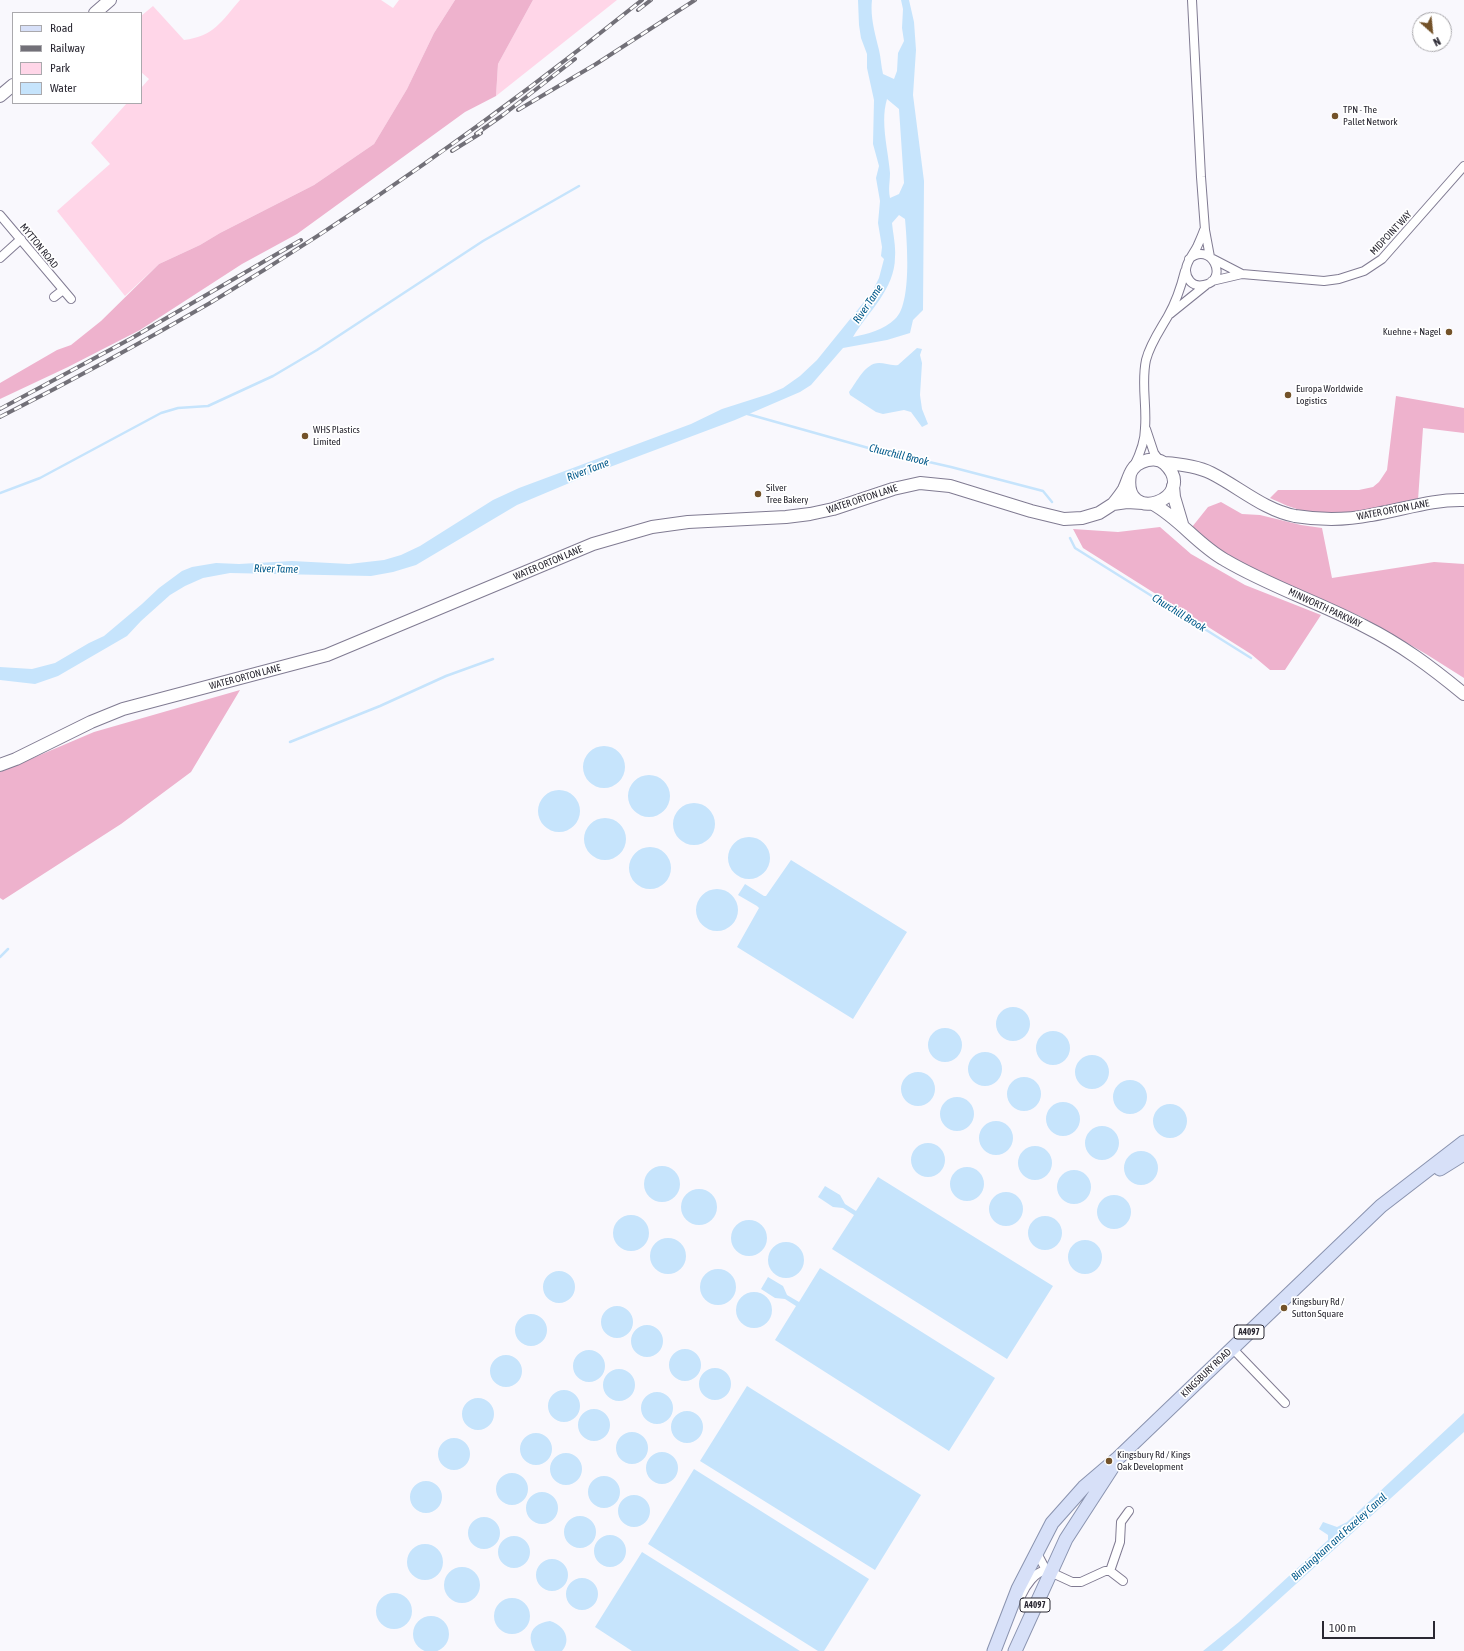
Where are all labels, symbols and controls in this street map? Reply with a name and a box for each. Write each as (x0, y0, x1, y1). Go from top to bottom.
legend (12, 12, 142, 104)
north arrow (1412, 12, 1452, 52)
text: Road (50, 21, 73, 35)
text: N (1431, 35, 1443, 49)
text: Railway (50, 41, 85, 55)
text: Park (50, 61, 70, 75)
text: Water (50, 81, 76, 95)
place label: TPN - The Pallet Network (1343, 104, 1398, 128)
marker: TPN - The Pallet Network (1330, 111, 1340, 121)
street label: MIDPOINT WAY (1368, 209, 1414, 257)
street label: MYTTON ROAD (17, 221, 61, 271)
water label: River Tame (850, 282, 886, 326)
place label: Kuehne + Nagel (1383, 326, 1441, 338)
marker: Kuehne + Nagel (1444, 327, 1454, 337)
place label: Europa Worldwide Logistics (1296, 383, 1363, 406)
marker: Europa Worldwide Logistics (1283, 390, 1293, 400)
place label: WHS Plastics Limited (313, 424, 360, 448)
marker: WHS Plastics Limited (300, 431, 310, 441)
water label: Churchill Brook (868, 441, 930, 469)
water label: River Tame (565, 456, 611, 484)
place label: Silver Tree Bakery (766, 482, 808, 506)
street label: WATER ORTON LANE (825, 482, 899, 516)
marker: Silver Tree Bakery (753, 489, 763, 499)
street label: WATER ORTON LANE (1356, 497, 1430, 523)
street label: WATER ORTON LANE (512, 543, 584, 583)
water label: River Tame (254, 562, 298, 576)
street label: MINWORTH PARKWAY (1286, 586, 1364, 630)
water label: Churchill Brook (1150, 591, 1208, 635)
street label: WATER ORTON LANE (208, 662, 282, 692)
place label: Kingsbury Rd / Sutton Square (1292, 1296, 1344, 1320)
marker: Kingsbury Rd / Sutton Square (1279, 1303, 1289, 1313)
road number: A4097 (1234, 1325, 1264, 1339)
street label: KINGSBURY ROAD (1178, 1346, 1234, 1400)
place label: Kingsbury Rd / Kings Oak Development (1117, 1449, 1191, 1472)
marker: Kingsbury Rd / Kings Oak Development (1104, 1456, 1114, 1466)
water label: Birmingham and Fazeley Canal (1288, 1491, 1390, 1583)
road number: A4097 (1020, 1598, 1050, 1612)
scale bar (1324, 1613, 1437, 1639)
text: 100 m (1329, 1621, 1356, 1635)

